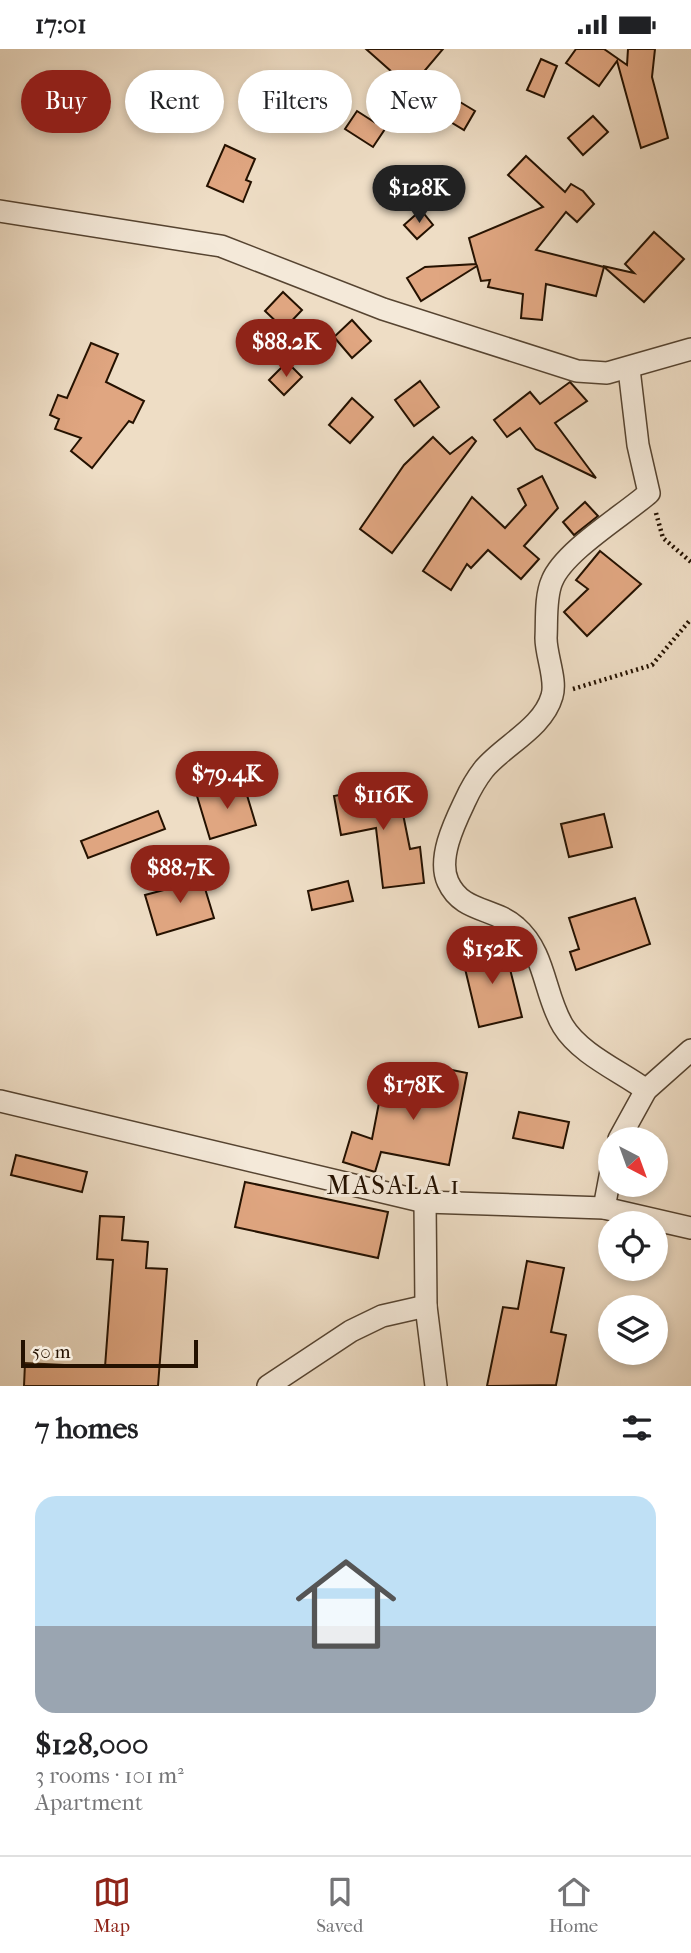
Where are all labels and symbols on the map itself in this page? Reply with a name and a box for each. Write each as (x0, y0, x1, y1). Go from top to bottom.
pin: $128K (370, 165, 468, 225)
pin: $88.2K (229, 319, 343, 379)
pin: $79.4K (170, 751, 284, 811)
pin: $116K (334, 773, 432, 832)
pin: $88.7K (123, 845, 237, 905)
pin: $152K (443, 927, 541, 986)
pin: $178K (364, 1063, 462, 1122)
north arrow (598, 1127, 668, 1197)
district label: MASALA 1 (327, 1170, 461, 1201)
scale bar (21, 1337, 198, 1369)

